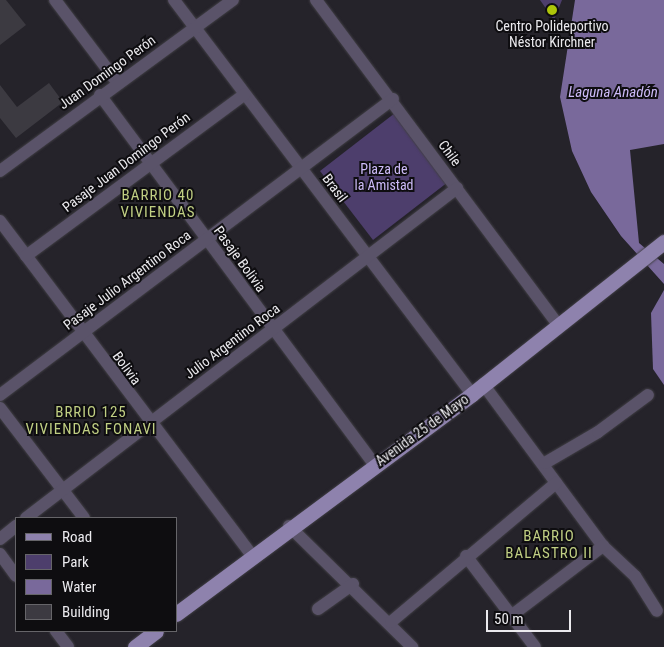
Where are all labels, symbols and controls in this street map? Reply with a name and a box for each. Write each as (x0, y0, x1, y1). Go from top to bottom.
marker: Centro Polideportivo Néstor Kirchner (546, 4, 558, 16)
place label: Centro Polideportivo Néstor Kirchner (495, 18, 609, 50)
street label: Juan Domingo Perón (56, 31, 158, 113)
water label: Laguna Anadón (568, 84, 658, 102)
street label: Pasaje Juan Domingo Perón (59, 109, 193, 215)
street label: Chile (435, 137, 465, 169)
park label: Plaza de la Amistad (354, 161, 414, 193)
street label: Brasil (319, 171, 351, 205)
district label: BARRIO 40 VIVIENDAS (119, 186, 197, 221)
street label: Pasaje Bolivia (210, 223, 270, 295)
street label: Pasaje Julio Argentino Roca (60, 227, 194, 333)
street label: Julio Argentino Roca (181, 300, 283, 382)
street label: Bolivia (109, 348, 145, 388)
street label: Avenida 25 de Mayo (372, 391, 472, 469)
district label: BRRIO 125 VIVIENDAS FONAVI (23, 403, 159, 438)
legend (15, 517, 178, 632)
district label: BARRIO BALASTRO II (504, 527, 594, 562)
text: Road (62, 528, 92, 546)
text: Park (62, 553, 89, 571)
text: Water (62, 578, 96, 596)
scale bar (489, 600, 574, 632)
text: Building (62, 603, 110, 621)
text: 50 m (494, 610, 524, 628)

